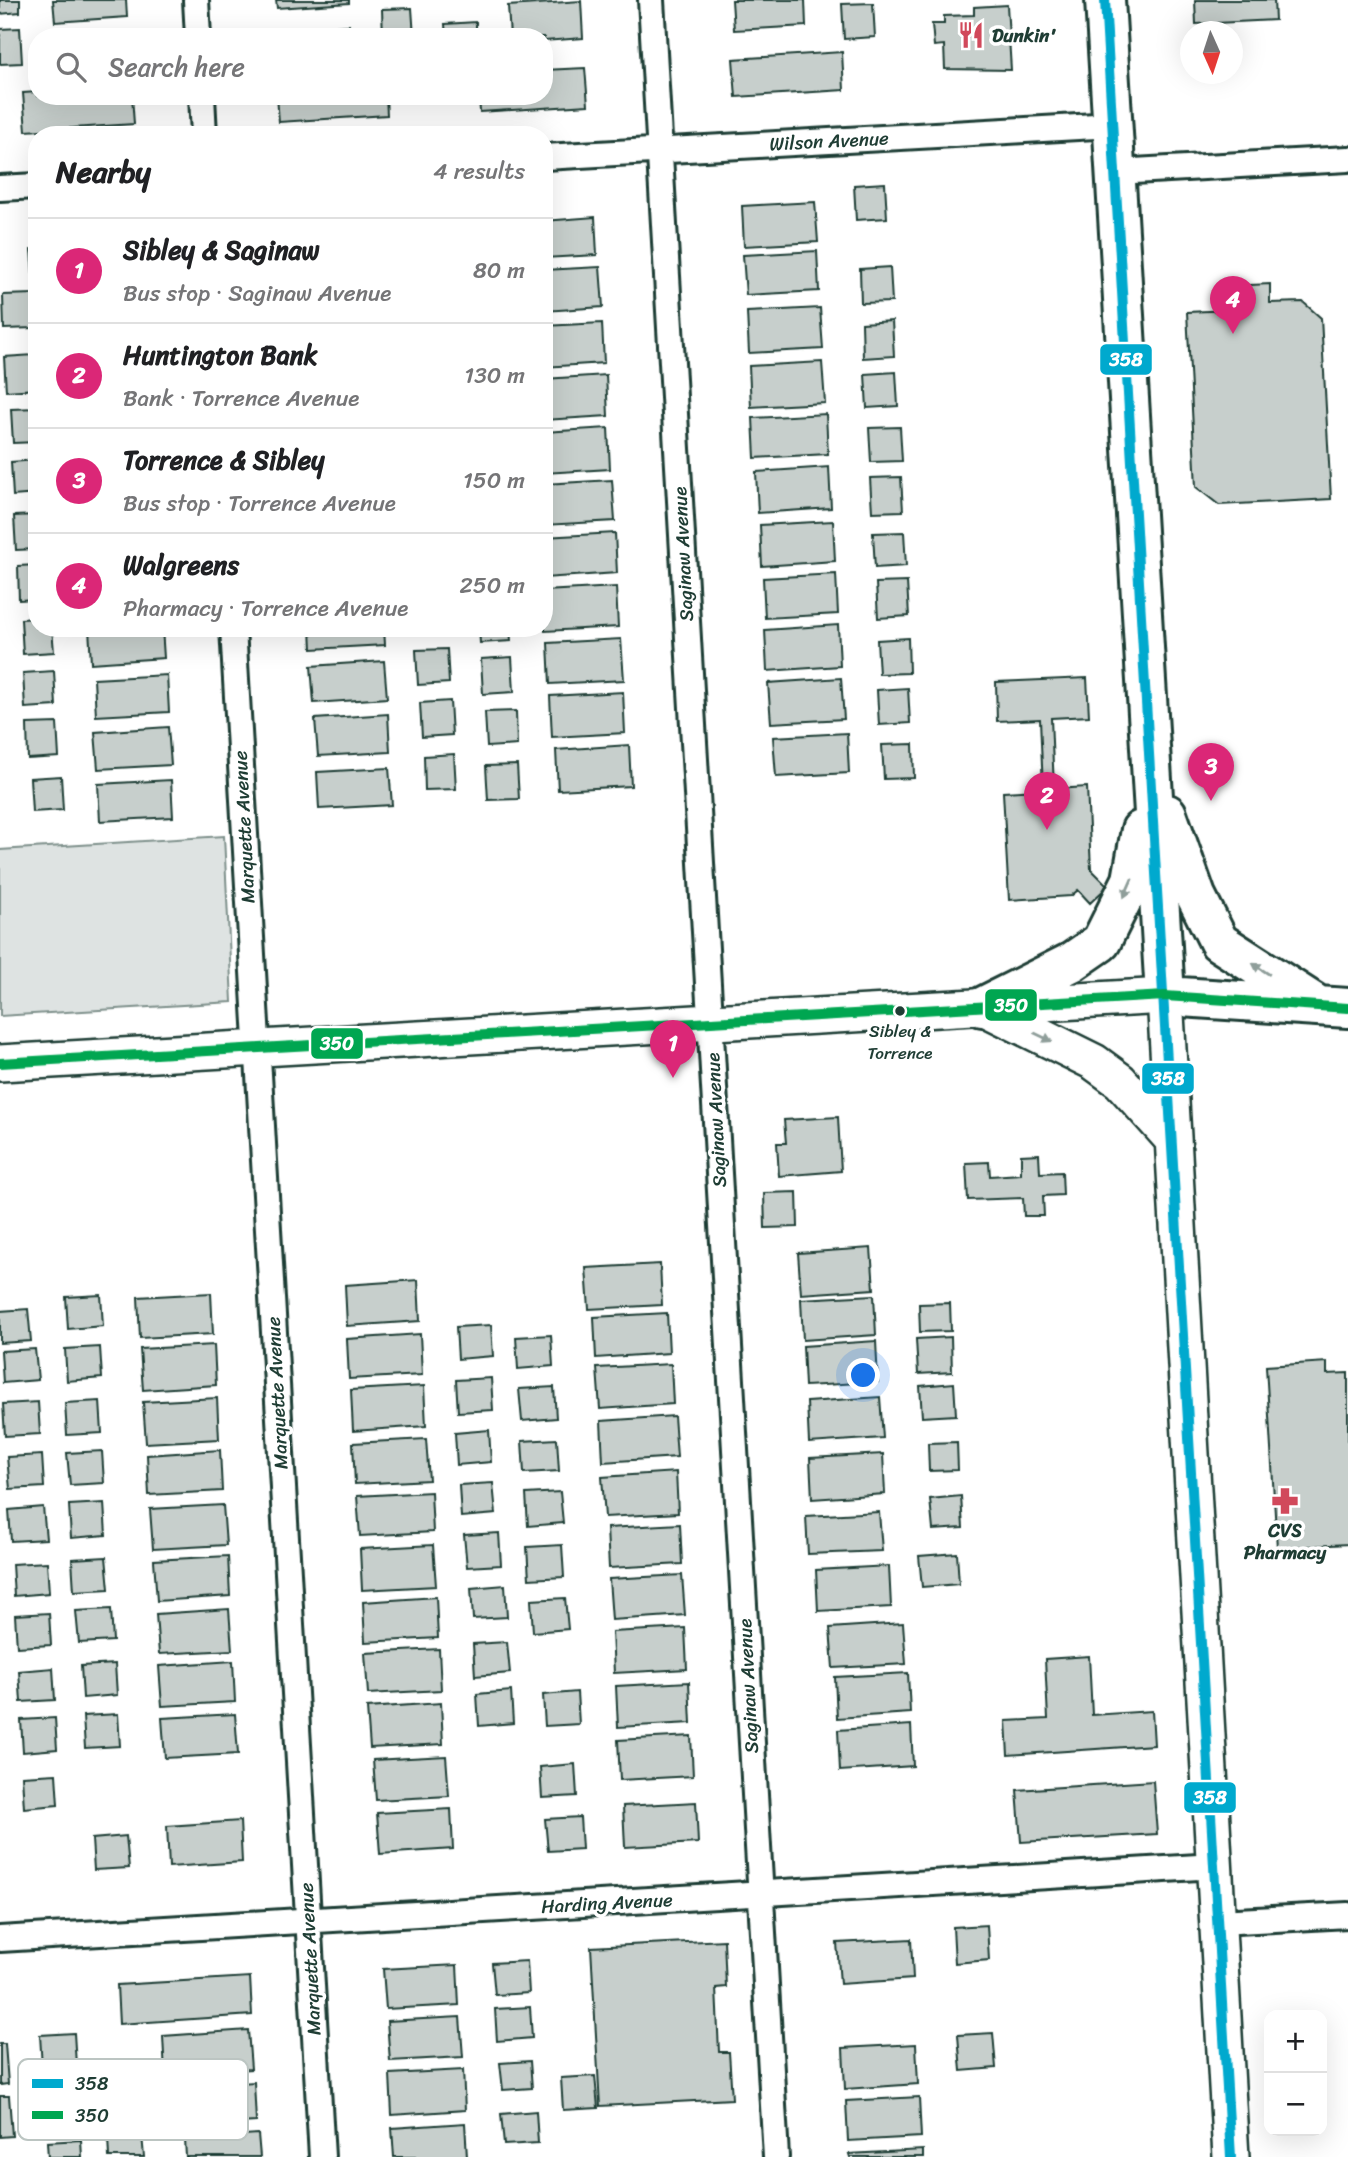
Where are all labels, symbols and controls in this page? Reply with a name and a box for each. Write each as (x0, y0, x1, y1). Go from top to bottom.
place label: Dunkin' (992, 19, 1057, 52)
restaurant icon: Dunkin' (956, 20, 986, 50)
north arrow (1180, 21, 1243, 84)
search box (28, 28, 553, 105)
text: Search here (108, 44, 245, 90)
icon: search (52, 48, 90, 86)
street label: Wilson Avenue (768, 121, 890, 161)
text: Nearby (56, 145, 151, 199)
text: 4 results (433, 151, 525, 192)
text: Sibley & Saginaw (123, 227, 320, 273)
text: 1 (74, 250, 84, 291)
text: 80 m (473, 250, 525, 291)
text: Bus stop · Saginaw Avenue (123, 273, 391, 314)
pin: 4 (1210, 276, 1256, 334)
text: Huntington Bank (123, 332, 318, 378)
line badge: 358 (1099, 343, 1153, 376)
text: 358 (1108, 343, 1143, 376)
text: 2 (72, 355, 86, 396)
text: 130 m (464, 355, 525, 396)
text: Bank · Torrence Avenue (123, 378, 359, 419)
text: Torrence & Sibley (123, 437, 325, 483)
text: 3 (73, 460, 85, 501)
text: 150 m (463, 460, 525, 501)
text: Bus stop · Torrence Avenue (123, 483, 396, 524)
street label: Saginaw Avenue (663, 486, 703, 622)
text: Walgreens (123, 542, 239, 588)
text: 4 (72, 565, 86, 606)
text: 250 m (459, 565, 525, 606)
text: Pharmacy · Torrence Avenue (123, 588, 408, 629)
pin: 3 (1188, 743, 1234, 801)
street label: Marquette Avenue (224, 749, 264, 904)
pin: 2 (1024, 772, 1070, 830)
one-way arrow (1122, 878, 1134, 898)
one-way arrow (1252, 963, 1271, 976)
line badge: 350 (984, 988, 1038, 1022)
text: 350 (993, 989, 1028, 1022)
marker: Sibley & Torrence (893, 1004, 907, 1018)
place label: Sibley & Torrence (867, 1016, 933, 1068)
pin: 1 (650, 1020, 696, 1078)
line badge: 350 (310, 1027, 364, 1060)
text: 350 (319, 1027, 354, 1060)
one-way arrow (1033, 1031, 1053, 1043)
street label: Saginaw Avenue (696, 1052, 736, 1188)
line badge: 358 (1141, 1062, 1195, 1095)
text: 358 (1150, 1062, 1185, 1095)
street label: Marquette Avenue (257, 1315, 297, 1470)
your location (846, 1358, 880, 1392)
pharmacy icon: CVS Pharmacy (1270, 1486, 1300, 1516)
place label: CVS Pharmacy (1244, 1514, 1327, 1569)
street label: Saginaw Avenue (728, 1618, 768, 1754)
line badge: 358 (1183, 1781, 1237, 1814)
text: 358 (1192, 1781, 1227, 1814)
street label: Marquette Avenue (290, 1881, 330, 2036)
street label: Harding Avenue (540, 1883, 674, 1923)
map controls (1264, 2010, 1327, 2136)
button: + (1264, 2010, 1327, 2073)
legend (18, 2059, 248, 2140)
text: 358 (75, 2067, 109, 2100)
button: − (1264, 2073, 1327, 2136)
text: 350 (75, 2099, 109, 2132)

